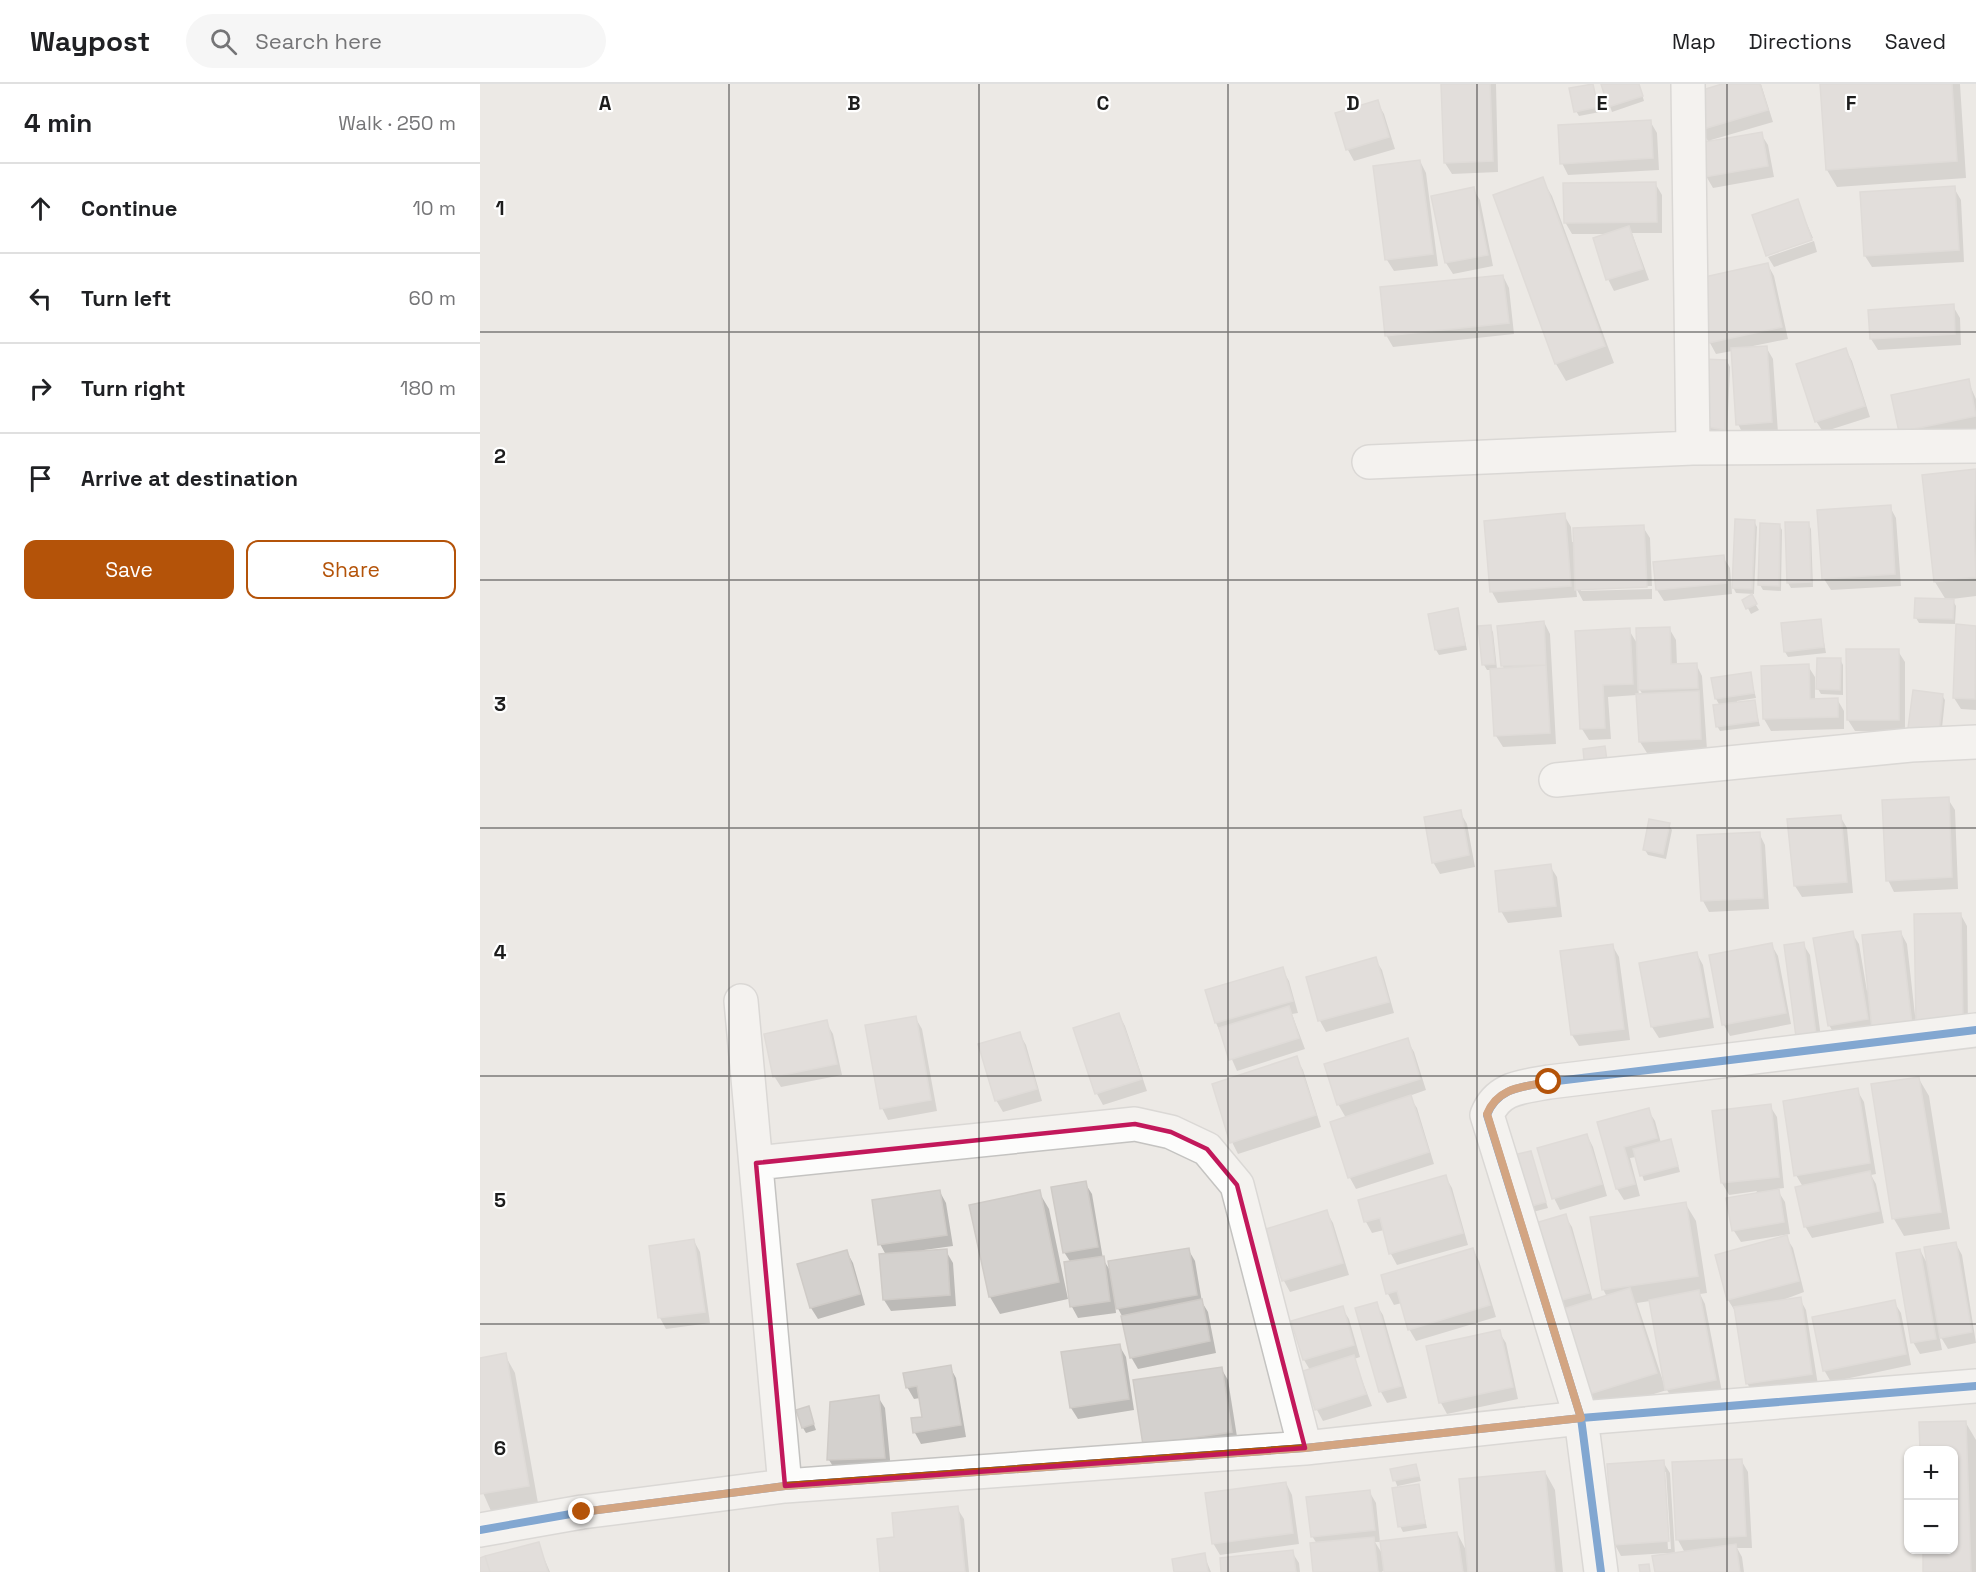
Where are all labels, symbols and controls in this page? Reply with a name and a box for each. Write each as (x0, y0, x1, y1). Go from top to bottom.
search box (186, 14, 606, 68)
text: Waypost (30, 23, 150, 59)
icon: search (207, 25, 240, 58)
text: Search here (255, 27, 382, 55)
text: Map (1672, 28, 1716, 55)
text: Directions (1749, 28, 1852, 55)
text: Saved (1885, 28, 1946, 55)
text: A (599, 90, 612, 116)
text: B (847, 90, 861, 116)
text: C (1097, 90, 1110, 116)
text: D (1346, 90, 1360, 116)
text: E (1596, 90, 1608, 116)
text: F (1846, 90, 1857, 116)
text: 4 min (24, 106, 92, 140)
text: Walk · 250 m (338, 110, 456, 136)
icon: ahead (24, 192, 57, 225)
text: Continue (81, 194, 177, 222)
text: 10 m (412, 195, 456, 221)
text: 1 (495, 195, 505, 221)
icon: left (24, 282, 57, 315)
text: Turn left (81, 284, 171, 312)
text: 60 m (409, 285, 456, 311)
icon: right (24, 372, 57, 405)
text: Turn right (81, 374, 186, 402)
text: 180 m (400, 375, 456, 401)
text: 2 (494, 443, 506, 469)
icon: arrive (24, 462, 57, 495)
text: Arrive at destination (81, 464, 298, 492)
button: Save (24, 540, 234, 599)
button: Share (246, 540, 456, 599)
text: 3 (494, 691, 506, 717)
text: 4 (494, 939, 507, 965)
route start (1535, 1068, 1561, 1094)
text: 5 (494, 1187, 506, 1213)
text: 6 (494, 1435, 506, 1461)
map controls (1904, 1446, 1958, 1554)
button: + (1904, 1446, 1958, 1500)
route end (568, 1498, 594, 1524)
button: − (1904, 1500, 1958, 1554)

